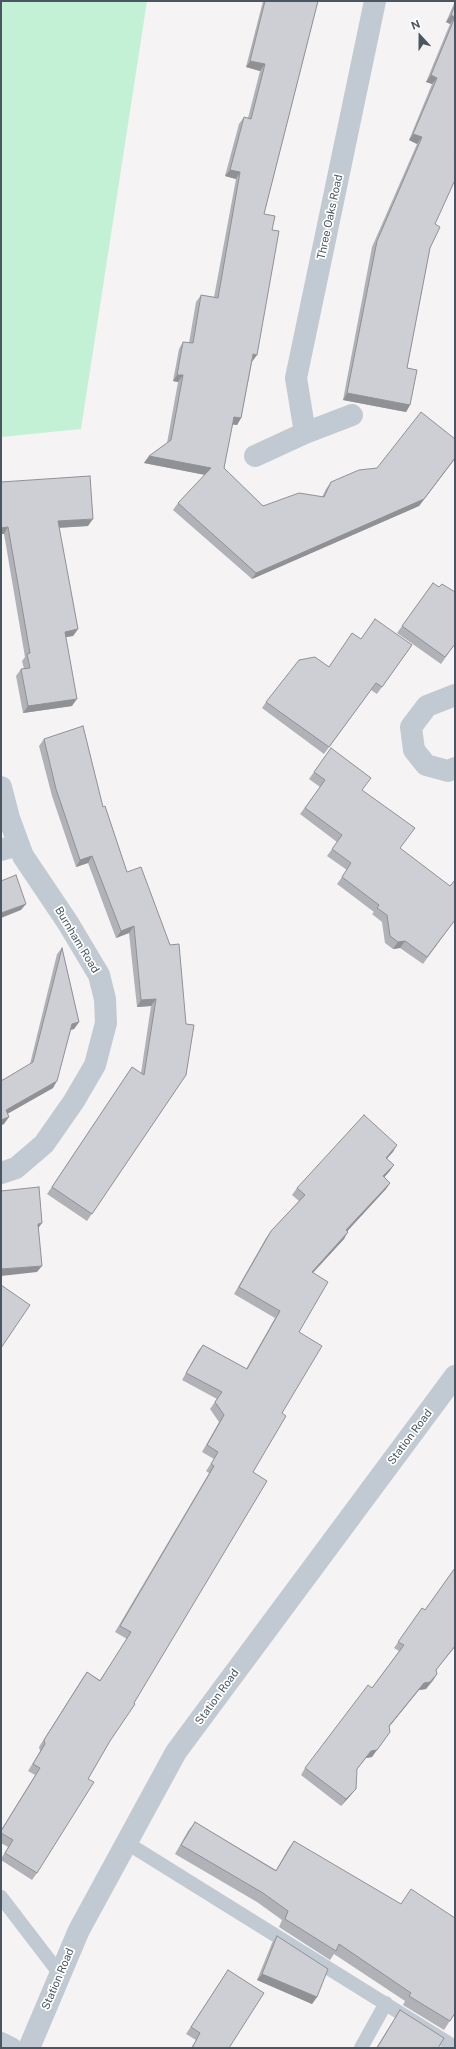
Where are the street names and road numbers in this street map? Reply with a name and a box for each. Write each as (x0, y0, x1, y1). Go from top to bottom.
street label: Three Oaks Road (315, 173, 345, 261)
street label: Burnham Road (52, 904, 102, 976)
street label: Station Road (385, 1407, 435, 1467)
street label: Station Road (192, 1667, 242, 1727)
street label: Station Road (39, 1946, 77, 2012)

